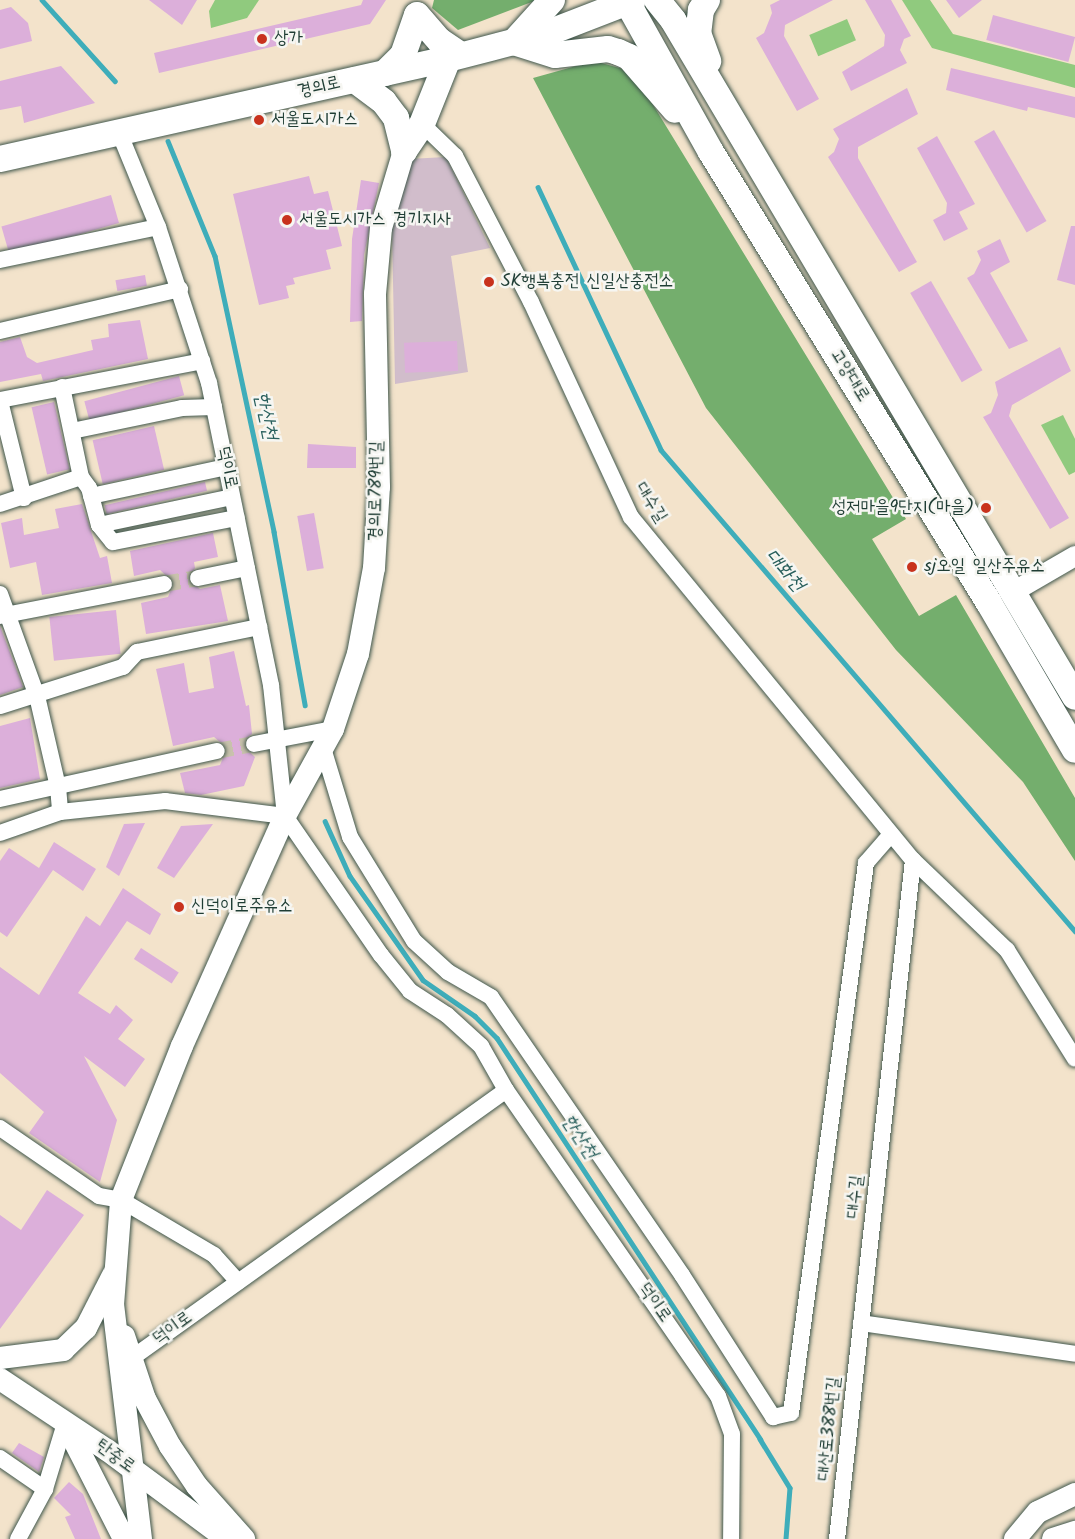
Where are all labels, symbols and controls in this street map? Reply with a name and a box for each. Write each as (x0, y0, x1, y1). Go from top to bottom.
place label: 상가 (274, 28, 303, 50)
marker: 상가 (255, 32, 269, 46)
street label: 경의로 (295, 73, 343, 103)
place label: 서울도시가스 (271, 109, 358, 131)
marker: 서울도시가스 (252, 113, 266, 127)
place label: 서울도시가스 경기지사 (299, 209, 451, 231)
marker: 서울도시가스 경기지사 (280, 213, 294, 227)
place label: SK행복충전 신일산충전소 (501, 271, 673, 293)
marker: SK행복충전 신일산충전소 (482, 275, 496, 289)
street label: 고양대로 (824, 346, 874, 406)
water label: 한산천 (248, 390, 282, 442)
street label: 경의로789번길 (365, 441, 389, 541)
street label: 덕이로 (211, 445, 241, 491)
street label: 대수길 (629, 479, 671, 527)
place label: 성저마을9단지(마을) (832, 497, 974, 519)
marker: 성저마을9단지(마을) (979, 501, 993, 515)
water label: 대화천 (759, 545, 809, 597)
place label: sj오일 일산주유소 (924, 556, 1045, 578)
marker: sj오일 일산주유소 (905, 560, 919, 574)
place label: 신덕이로주유소 (191, 896, 292, 918)
marker: 신덕이로주유소 (172, 900, 186, 914)
water label: 한산천 (556, 1110, 602, 1164)
street label: 대수길 (843, 1174, 869, 1220)
street label: 덕이로 (633, 1279, 675, 1327)
street label: 덕이로 (149, 1307, 197, 1351)
street label: 대산로388번길 (814, 1376, 846, 1482)
street label: 탄중로 (91, 1435, 139, 1479)

